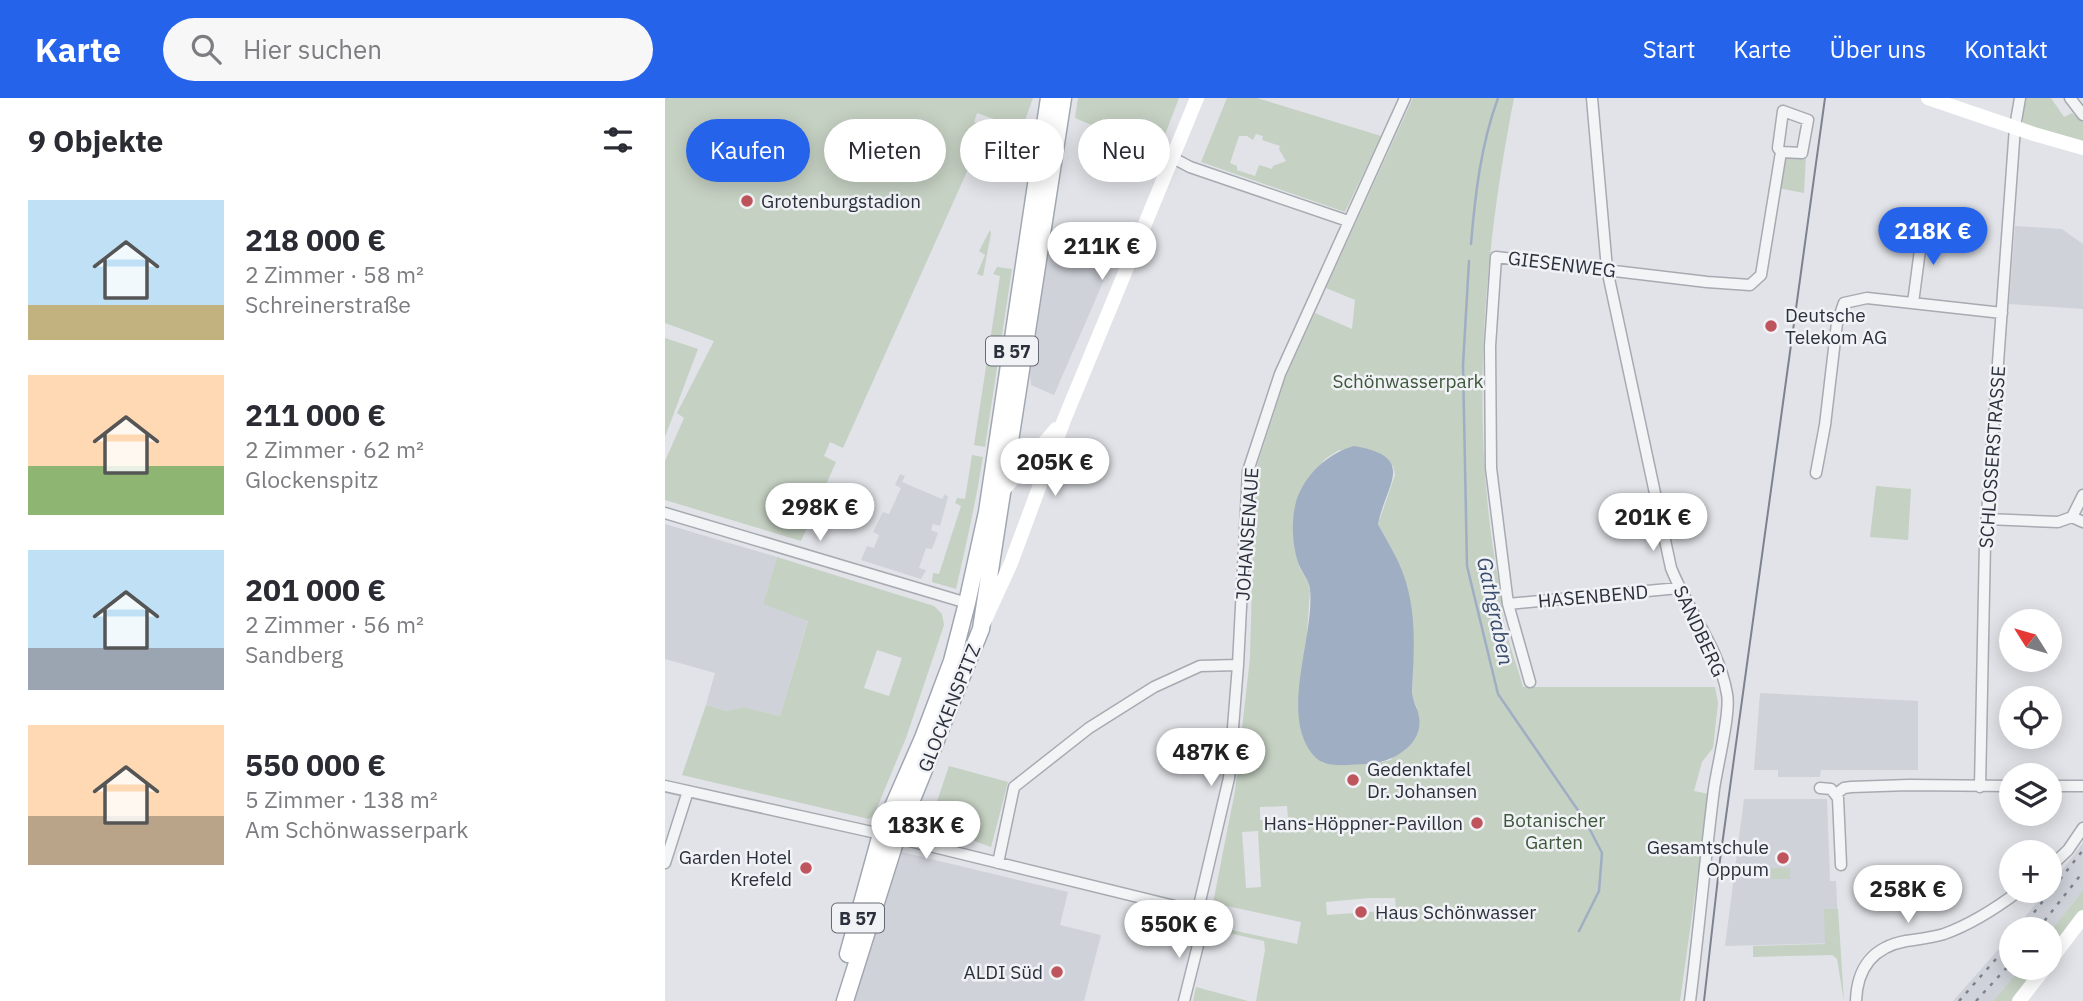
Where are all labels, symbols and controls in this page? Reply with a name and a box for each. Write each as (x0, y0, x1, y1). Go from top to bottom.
search box (163, 18, 653, 81)
text: Karte (35, 28, 121, 71)
icon: search (187, 30, 225, 68)
text: Hier suchen (243, 32, 382, 66)
text: Start (1643, 33, 1695, 65)
text: Karte (1733, 33, 1791, 65)
text: Über uns (1829, 33, 1926, 65)
text: Kontakt (1964, 33, 2048, 65)
chip: Kaufen (686, 119, 810, 182)
chip: Mieten (824, 119, 946, 182)
chip: Filter (960, 119, 1064, 182)
chip: Neu (1078, 119, 1170, 182)
text: 9 Objekte (28, 121, 163, 160)
icon: filters (599, 121, 637, 159)
place label: Grotenburgstadion (761, 189, 921, 213)
marker: Grotenburgstadion (739, 193, 755, 209)
pin: 218K € (1876, 208, 1990, 267)
text: 218K € (1894, 215, 1972, 245)
text: 218 000 € (245, 220, 386, 259)
pin: 211K € (1045, 222, 1159, 282)
icon: home (84, 228, 168, 312)
text: 211K € (1063, 230, 1141, 260)
street label: GIESENWEG (1507, 245, 1617, 283)
text: 2 Zimmer · 58 m² (245, 259, 424, 289)
text: Schreinerstraße (245, 289, 411, 319)
place label: Deutsche Telekom AG (1785, 303, 1887, 349)
marker: Deutsche Telekom AG (1763, 318, 1779, 334)
road number: B 57 (986, 337, 1038, 366)
street label: SCHLOSSERSTRASSE (1974, 365, 2010, 549)
park label: Schönwasserpark (1332, 369, 1484, 393)
text: 211 000 € (245, 395, 386, 434)
icon: home (84, 403, 168, 487)
text: 2 Zimmer · 62 m² (245, 434, 424, 464)
pin: 205K € (998, 438, 1112, 498)
text: 205K € (1016, 446, 1094, 476)
text: Glockenspitz (245, 464, 378, 494)
street label: JOHANSENAUE (1230, 467, 1264, 601)
pin: 298K € (763, 484, 877, 543)
text: 298K € (781, 491, 859, 521)
pin: 201K € (1596, 494, 1710, 553)
text: 201K € (1614, 501, 1692, 531)
water label: Gathgraben (1471, 554, 1521, 668)
text: 201 000 € (245, 570, 386, 609)
icon: home (84, 578, 168, 662)
street label: HASENBEND (1537, 579, 1649, 613)
street label: SANDBERG (1668, 581, 1732, 681)
text: 2 Zimmer · 56 m² (245, 609, 424, 639)
north arrow (1999, 609, 2061, 672)
map controls (1999, 609, 2062, 980)
text: Sandberg (245, 639, 343, 669)
street label: GLOCKENSPITZ (912, 641, 986, 775)
button: locate (1999, 686, 2062, 749)
pin: 487K € (1154, 728, 1268, 788)
text: 487K € (1172, 736, 1250, 766)
text: 550 000 € (245, 745, 386, 784)
icon: home (84, 753, 168, 837)
place label: Gedenktafel Dr. Johansen (1367, 757, 1477, 803)
button: layers (1999, 763, 2062, 826)
marker: Gedenktafel Dr. Johansen (1345, 772, 1361, 788)
text: 5 Zimmer · 138 m² (245, 784, 438, 814)
pin: 183K € (869, 802, 983, 861)
park label: Botanischer Garten (1503, 808, 1605, 854)
text: 183K € (887, 809, 965, 839)
place label: Hans-Höppner-Pavillon (1263, 811, 1463, 835)
text: Am Schönwasserpark (245, 814, 468, 844)
marker: Hans-Höppner-Pavillon (1469, 815, 1485, 831)
place label: Gesamtschule Oppum (1647, 835, 1769, 881)
button: + (1999, 840, 2062, 903)
place label: Garden Hotel Krefeld (679, 845, 792, 891)
marker: Gesamtschule Oppum (1775, 850, 1791, 866)
marker: Garden Hotel Krefeld (798, 860, 814, 876)
pin: 258K € (1851, 866, 1965, 925)
text: 258K € (1869, 873, 1947, 903)
pin: 550K € (1122, 900, 1236, 960)
place label: Haus Schönwasser (1375, 900, 1536, 924)
road number: B 57 (832, 904, 884, 932)
marker: Haus Schönwasser (1353, 904, 1369, 920)
text: 550K € (1140, 908, 1218, 938)
button: − (1999, 917, 2062, 980)
place label: ALDI Süd (964, 960, 1043, 984)
marker: ALDI Süd (1049, 964, 1065, 980)

